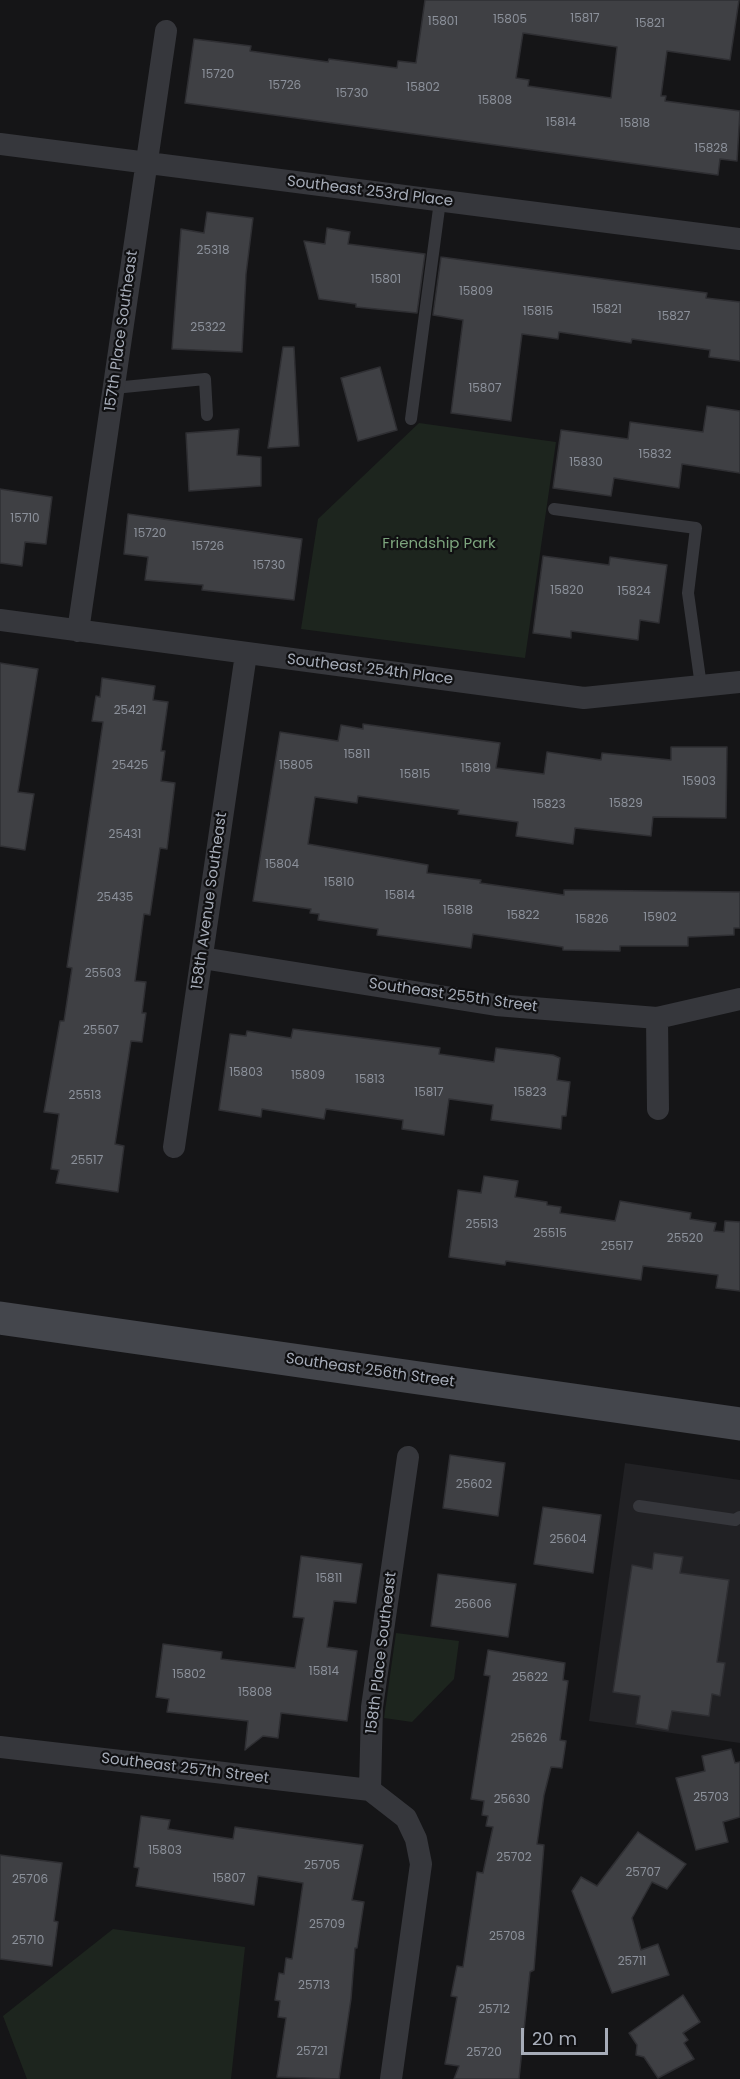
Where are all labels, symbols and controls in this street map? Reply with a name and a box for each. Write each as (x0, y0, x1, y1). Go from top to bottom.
house number: 15817 (570, 12, 600, 26)
house number: 15805 (493, 13, 527, 27)
house number: 15801 (428, 15, 458, 29)
house number: 15821 (635, 17, 665, 31)
house number: 15720 (202, 68, 234, 82)
house number: 15726 (269, 79, 301, 93)
house number: 15802 (406, 81, 440, 95)
house number: 15730 (336, 87, 368, 101)
house number: 15808 (478, 94, 512, 108)
house number: 15814 (546, 116, 576, 130)
house number: 15818 (620, 117, 650, 131)
house number: 15828 (694, 142, 728, 156)
street label: Southeast 253rd Place (286, 173, 454, 211)
house number: 25318 (197, 244, 229, 258)
street label: 157th Place Southeast (102, 249, 142, 413)
house number: 15801 (371, 273, 401, 287)
house number: 15809 (459, 285, 493, 299)
house number: 15821 (592, 303, 622, 317)
house number: 15815 (523, 305, 553, 319)
house number: 15827 (658, 310, 690, 324)
house number: 25322 (190, 321, 226, 335)
house number: 15807 (468, 382, 502, 396)
house number: 15832 (639, 448, 671, 462)
house number: 15830 (569, 456, 603, 470)
house number: 15710 (10, 512, 40, 526)
house number: 15720 (134, 527, 166, 541)
park label: Friendship Park (382, 535, 496, 553)
house number: 15726 (192, 540, 224, 554)
house number: 15730 (253, 559, 285, 573)
house number: 15820 (550, 584, 584, 598)
house number: 15824 (617, 585, 651, 599)
street label: Southeast 254th Place (286, 651, 454, 689)
house number: 25421 (114, 704, 146, 718)
house number: 15811 (344, 748, 370, 762)
house number: 25425 (112, 759, 148, 773)
house number: 15805 (279, 759, 313, 773)
house number: 15819 (461, 762, 491, 776)
house number: 15815 (400, 768, 430, 782)
house number: 15903 (682, 775, 716, 789)
house number: 15829 (609, 797, 643, 811)
house number: 15823 (533, 798, 565, 812)
street label: 158th Avenue Southeast (189, 811, 231, 991)
house number: 25431 (109, 828, 141, 842)
house number: 15804 (265, 858, 299, 872)
house number: 15810 (324, 876, 354, 890)
house number: 15814 (385, 889, 415, 903)
house number: 25435 (97, 891, 133, 905)
house number: 15818 (443, 904, 473, 918)
house number: 15822 (507, 909, 539, 923)
house number: 15902 (643, 911, 677, 925)
house number: 15826 (575, 913, 609, 927)
house number: 25503 (85, 967, 121, 981)
street label: Southeast 255th Street (367, 975, 539, 1017)
house number: 25507 (83, 1024, 119, 1038)
house number: 15803 (229, 1066, 263, 1080)
house number: 15809 (291, 1069, 325, 1083)
house number: 15813 (355, 1073, 385, 1087)
house number: 15817 (414, 1086, 444, 1100)
house number: 15823 (514, 1086, 546, 1100)
house number: 25513 (69, 1089, 101, 1103)
house number: 25517 (71, 1154, 103, 1168)
house number: 25513 (466, 1218, 498, 1232)
house number: 25515 (533, 1227, 567, 1241)
house number: 25520 (667, 1232, 703, 1246)
house number: 25517 (601, 1240, 633, 1254)
street label: Southeast 256th Street (284, 1350, 456, 1392)
house number: 25602 (456, 1478, 492, 1492)
house number: 25604 (549, 1533, 587, 1547)
street label: 158th Place Southeast (363, 1571, 401, 1735)
house number: 15811 (316, 1572, 342, 1586)
house number: 25606 (454, 1598, 492, 1612)
house number: 15814 (309, 1665, 339, 1679)
house number: 15802 (172, 1668, 206, 1682)
house number: 25622 (512, 1671, 548, 1685)
house number: 15808 (238, 1686, 272, 1700)
house number: 25626 (511, 1732, 547, 1746)
street label: Southeast 257th Street (100, 1750, 270, 1788)
house number: 25703 (693, 1791, 729, 1805)
house number: 25630 (494, 1793, 530, 1807)
house number: 15803 (148, 1844, 182, 1858)
house number: 25702 (496, 1851, 532, 1865)
house number: 25705 (304, 1859, 340, 1873)
house number: 25707 (625, 1866, 661, 1880)
house number: 15807 (212, 1872, 246, 1886)
house number: 25706 (12, 1873, 48, 1887)
house number: 25709 (309, 1918, 345, 1932)
house number: 25708 (489, 1930, 525, 1944)
house number: 25710 (12, 1934, 44, 1948)
house number: 25711 (618, 1955, 646, 1969)
house number: 25713 (298, 1979, 330, 1993)
house number: 25712 (478, 2003, 510, 2017)
scale bar (524, 2016, 611, 2054)
text: 20 m (532, 2026, 577, 2051)
house number: 25721 (296, 2045, 328, 2059)
house number: 25720 (466, 2046, 502, 2060)

